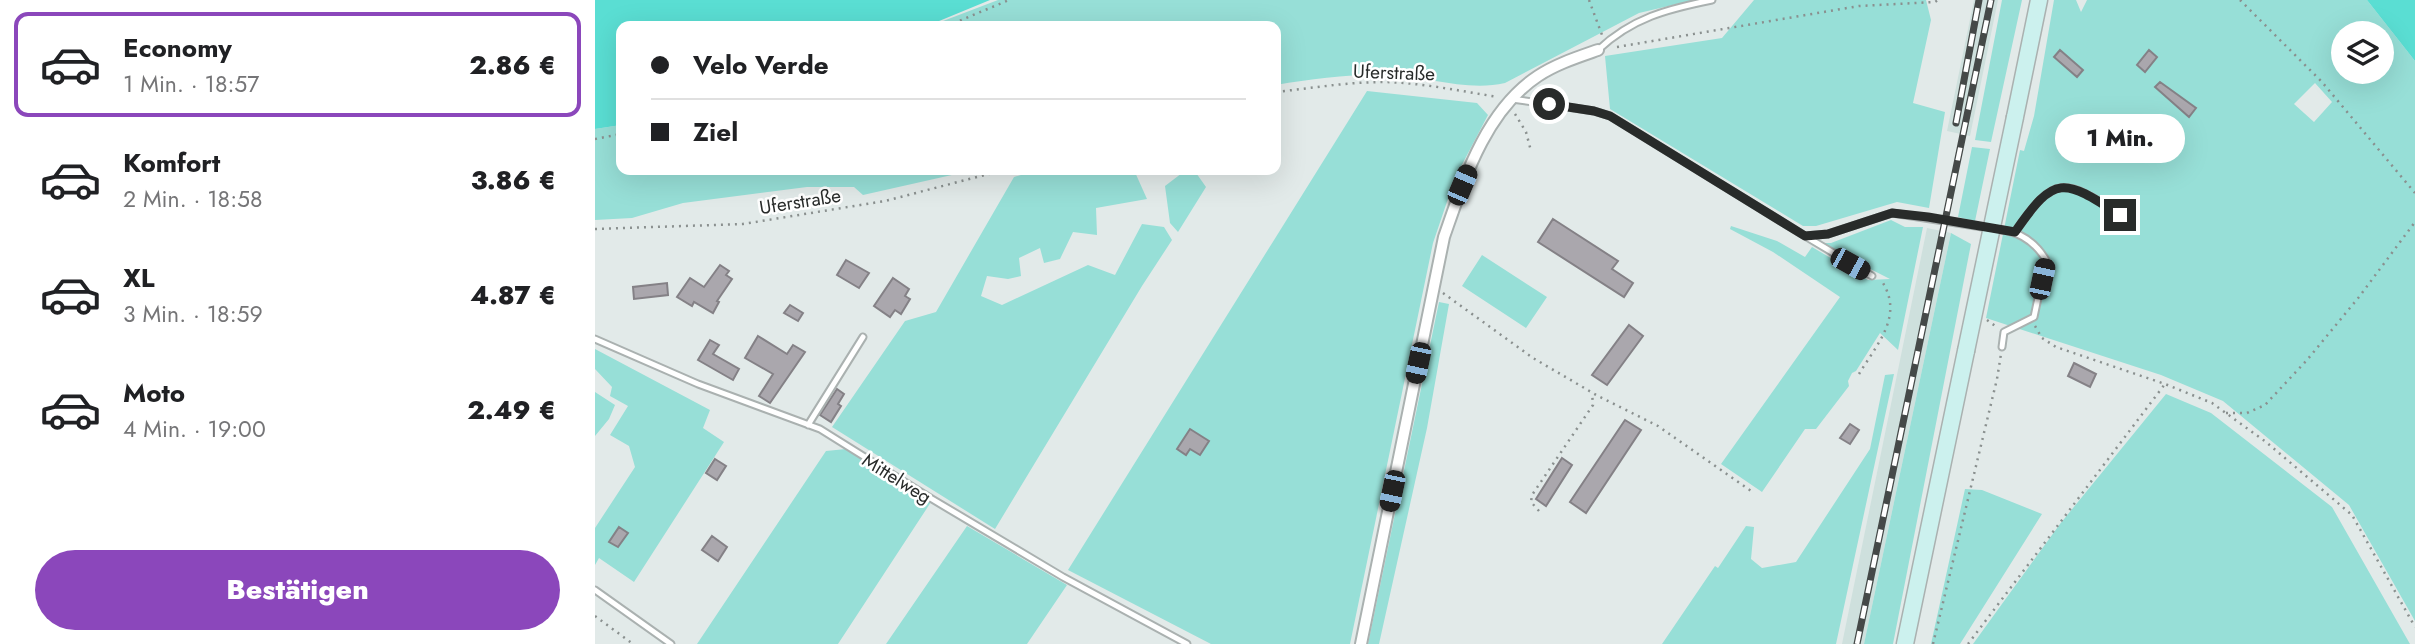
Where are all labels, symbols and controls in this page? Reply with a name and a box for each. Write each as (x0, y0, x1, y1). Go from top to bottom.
map controls (2331, 21, 2394, 84)
button: layers (2331, 21, 2394, 84)
text: Economy (123, 29, 232, 67)
icon: car (39, 33, 102, 96)
text: 2.86 € (469, 46, 556, 84)
text: Velo Verde (693, 46, 829, 84)
street label: Uferstraße (1353, 58, 1436, 87)
text: 1 Min. · 18:57 (123, 67, 259, 101)
route start (1533, 88, 1565, 120)
text: Ziel (693, 113, 738, 151)
callout: 1 Min. (2055, 114, 2185, 162)
text: 1 Min. (2086, 121, 2154, 155)
text: Komfort (123, 144, 220, 182)
icon: car (39, 148, 102, 211)
text: 3.86 € (471, 161, 556, 199)
car (1445, 162, 1480, 208)
text: 2 Min. · 18:58 (123, 182, 263, 216)
street label: Uferstraße (757, 182, 843, 221)
route end (2104, 199, 2136, 231)
car (1827, 245, 1874, 283)
car (2028, 256, 2057, 302)
text: XL (123, 259, 155, 297)
icon: car (39, 263, 102, 326)
text: 4.87 € (470, 276, 556, 314)
text: 3 Min. · 18:59 (123, 297, 263, 331)
car (1404, 340, 1433, 386)
text: Moto (123, 374, 185, 412)
icon: car (39, 378, 102, 441)
text: 2.49 € (467, 391, 556, 429)
text: 4 Min. · 19:00 (123, 412, 266, 446)
street label: Mittelweg (857, 447, 936, 510)
car (1378, 468, 1407, 514)
button: Bestätigen (35, 550, 560, 630)

